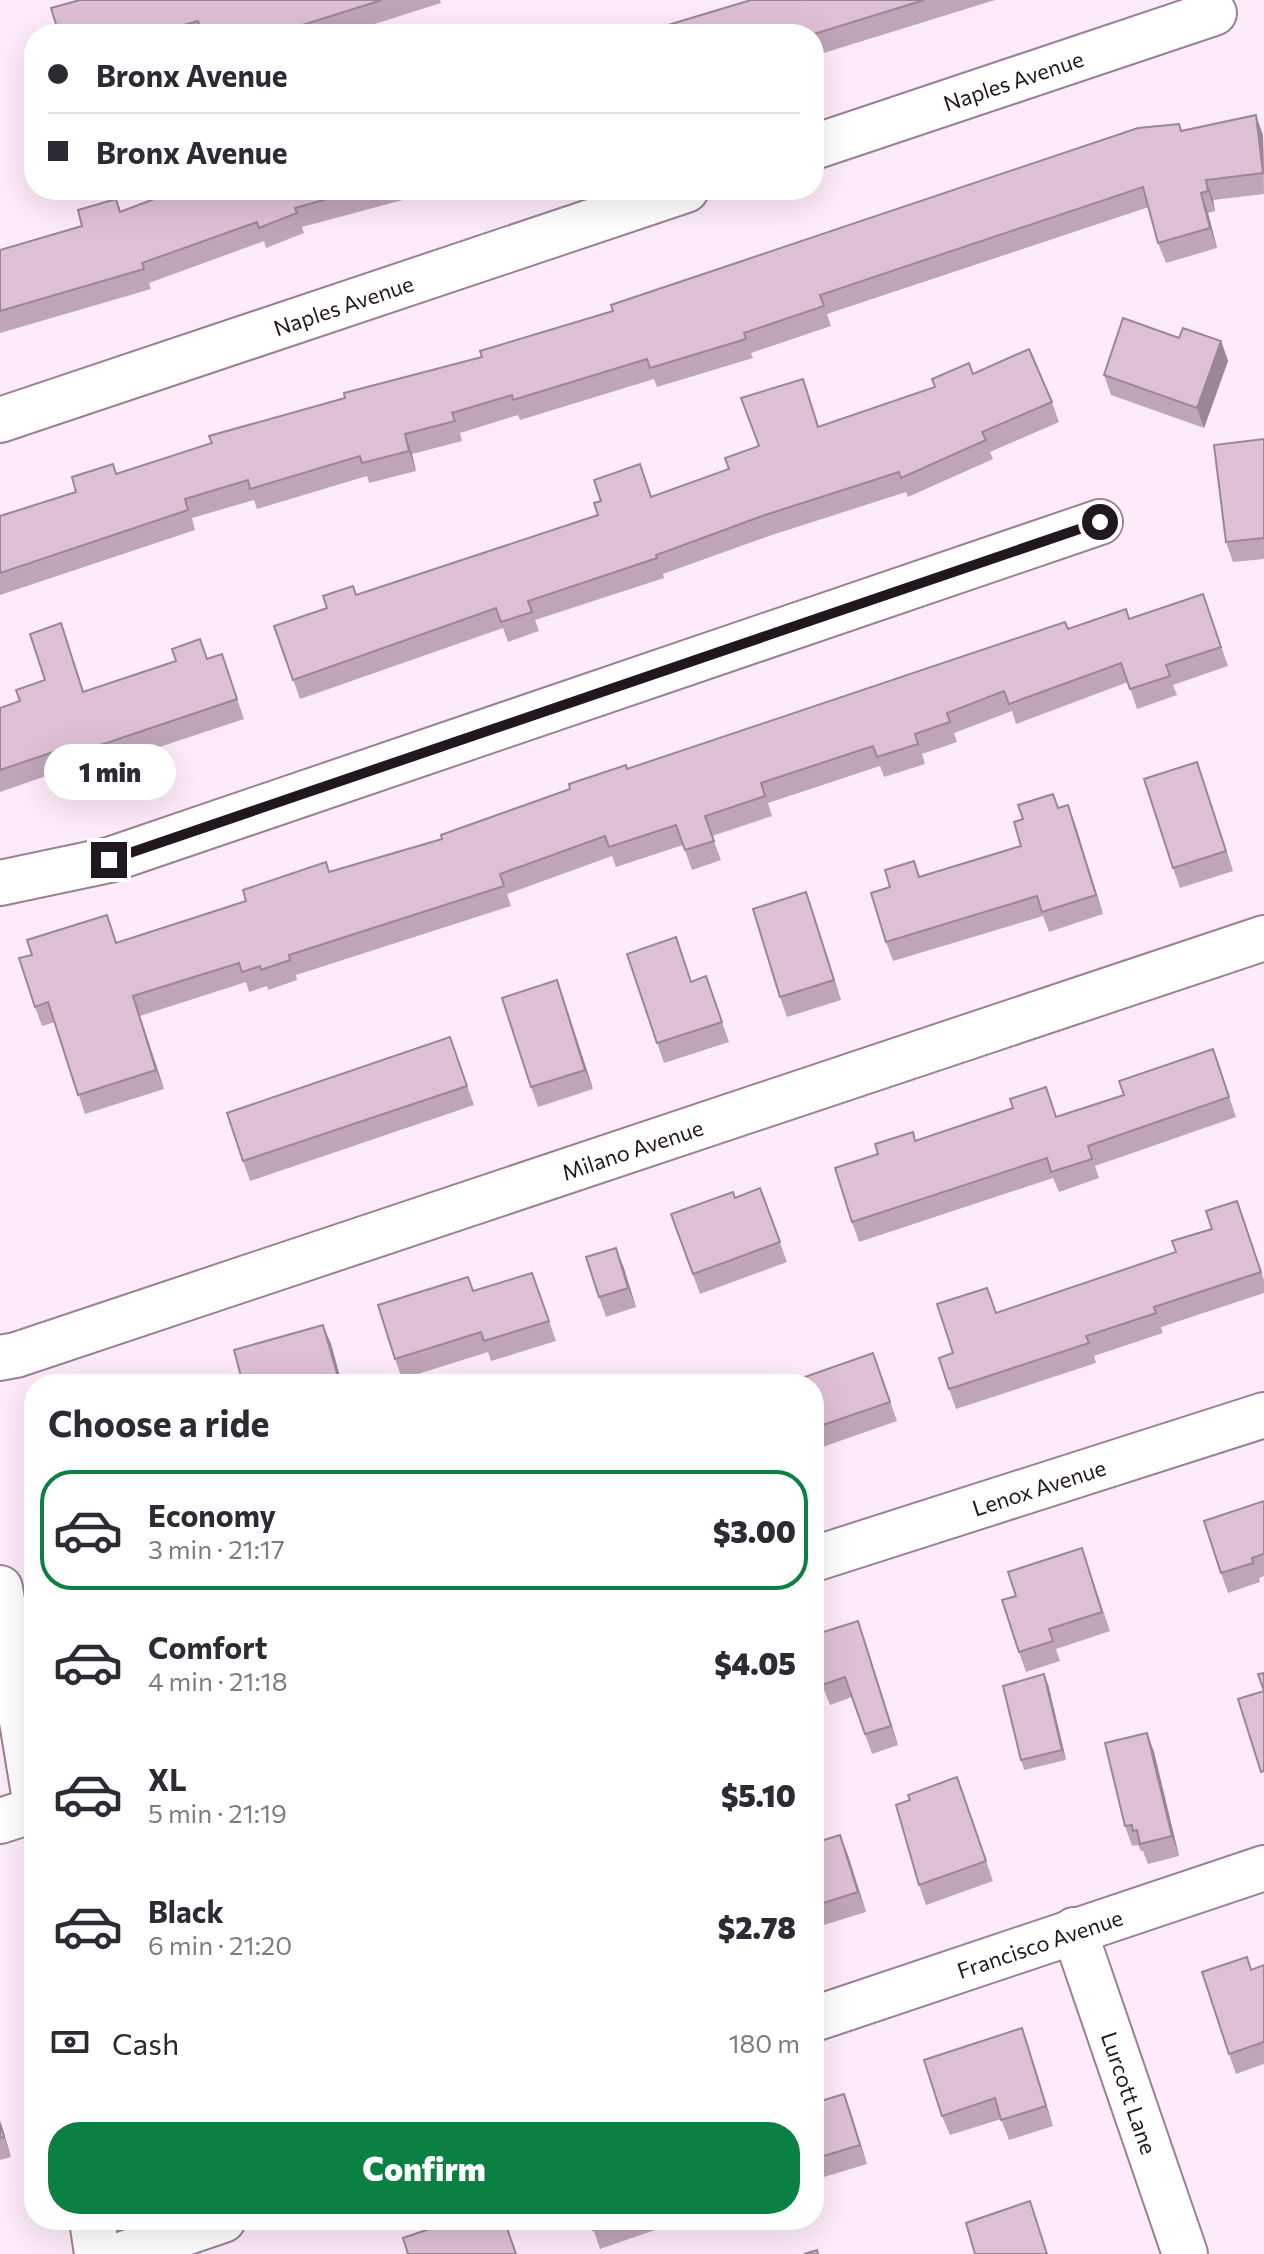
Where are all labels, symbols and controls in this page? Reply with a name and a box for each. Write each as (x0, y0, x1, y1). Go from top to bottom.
street label: Naples Avenue (940, 44, 1087, 116)
text: Bronx Avenue (96, 56, 288, 93)
text: Bronx Avenue (96, 133, 288, 170)
street label: Naples Avenue (270, 269, 417, 341)
route start (1082, 504, 1118, 540)
callout: 1 min (43, 744, 175, 800)
text: 1 min (79, 756, 141, 787)
route end (91, 842, 127, 878)
street label: Milano Avenue (558, 1113, 706, 1185)
text: Choose a ride (48, 1400, 269, 1444)
street label: Lenox Avenue (969, 1453, 1109, 1521)
icon: car (52, 1494, 124, 1566)
text: Economy (148, 1496, 276, 1533)
text: $3.00 (713, 1512, 796, 1549)
text: 3 min · 21:17 (148, 1533, 285, 1564)
icon: car (52, 1626, 124, 1698)
text: Comfort (148, 1628, 267, 1665)
text: $4.05 (714, 1644, 796, 1681)
text: 4 min · 21:18 (148, 1665, 288, 1696)
icon: car (52, 1758, 124, 1830)
text: XL (148, 1760, 187, 1797)
text: $5.10 (721, 1776, 796, 1813)
text: 5 min · 21:19 (148, 1797, 287, 1828)
icon: car (52, 1890, 124, 1962)
text: Black (148, 1892, 224, 1929)
street label: Francisco Avenue (953, 1903, 1126, 1984)
text: $2.78 (718, 1908, 796, 1945)
text: 6 min · 21:20 (148, 1929, 292, 1960)
icon: cash (48, 2020, 92, 2064)
text: Cash (112, 2024, 179, 2061)
text: 180 m (728, 2027, 800, 2058)
street label: Lurcott Lane (1096, 2028, 1163, 2158)
button: Confirm (48, 2122, 800, 2214)

